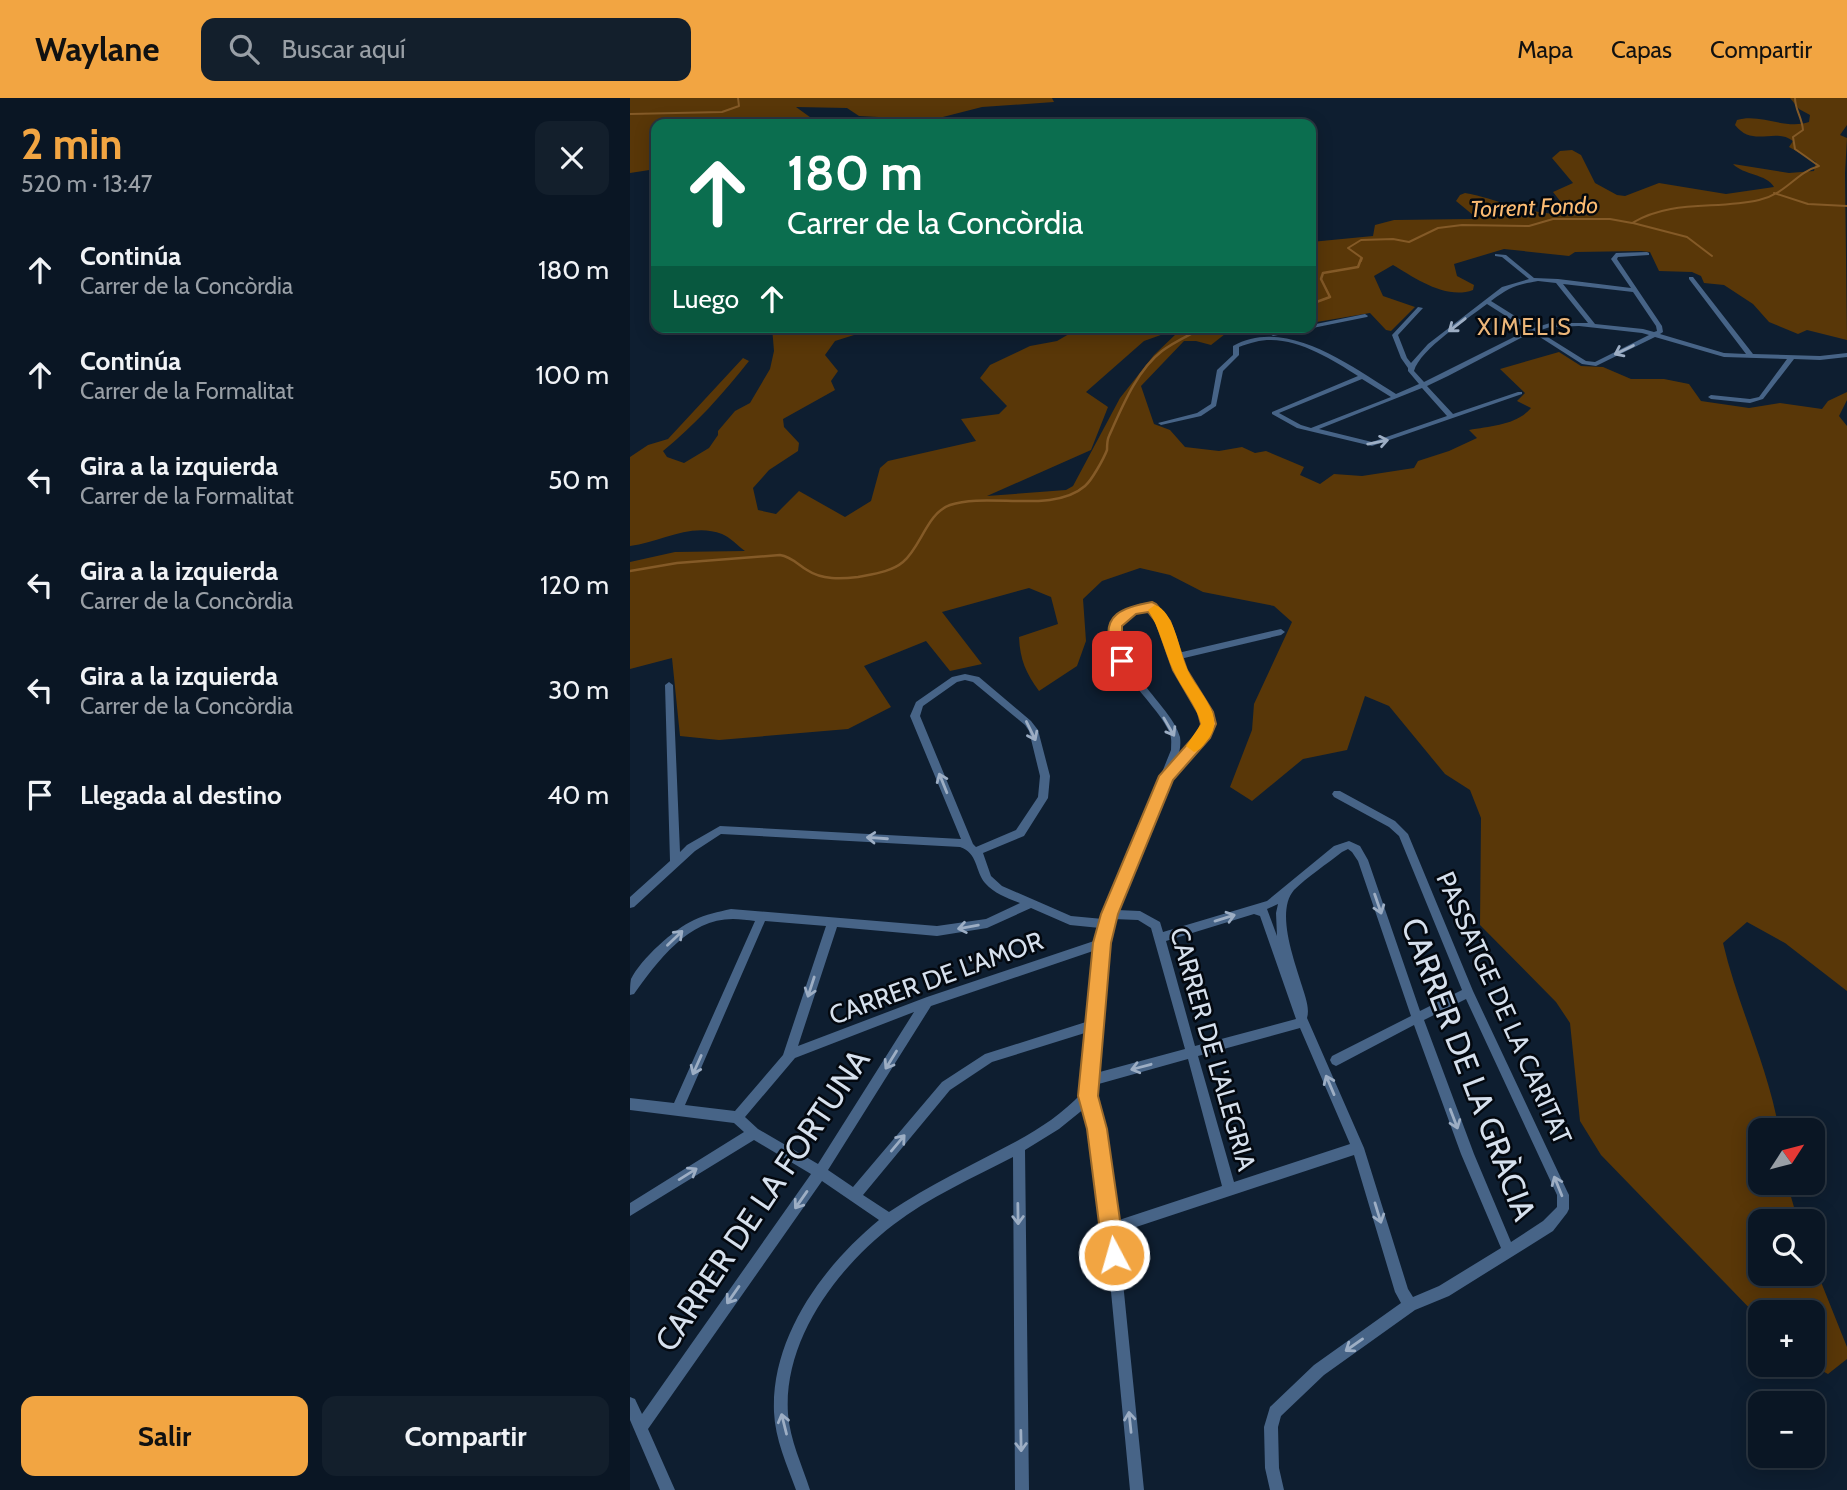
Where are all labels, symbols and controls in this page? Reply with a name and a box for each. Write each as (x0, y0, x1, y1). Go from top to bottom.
search box (201, 18, 691, 81)
text: Waylane (35, 29, 159, 69)
icon: search (225, 30, 263, 68)
text: Buscar aquí (281, 33, 406, 65)
text: Mapa (1517, 35, 1573, 64)
text: Capas (1611, 35, 1672, 64)
text: Compartir (1710, 35, 1812, 64)
text: 2 min (21, 118, 122, 170)
button: close (535, 121, 609, 195)
text: 180 m (787, 143, 923, 202)
icon: ahead (672, 147, 763, 238)
text: 520 m · 13:47 (21, 170, 152, 198)
water label: Torrent Fondo (1470, 191, 1598, 223)
text: Carrer de la Concòrdia (787, 203, 1083, 242)
text: Continúa (80, 240, 181, 272)
icon: ahead (21, 251, 59, 289)
text: 180 m (538, 254, 609, 286)
text: Carrer de la Concòrdia (80, 272, 293, 300)
icon: ahead (753, 280, 791, 318)
text: Luego (672, 283, 739, 315)
district label: XIMELIS (1477, 313, 1573, 341)
one-way arrow (1448, 317, 1466, 332)
one-way arrow (1614, 344, 1635, 358)
text: Continúa (80, 345, 181, 377)
icon: ahead (21, 356, 59, 394)
text: 100 m (536, 359, 609, 391)
text: Carrer de la Formalitat (80, 377, 294, 405)
one-way arrow (1366, 434, 1388, 447)
text: Gira a la izquierda (80, 450, 278, 482)
icon: left (21, 461, 59, 499)
text: 50 m (548, 464, 609, 496)
text: Carrer de la Formalitat (80, 482, 294, 510)
text: Gira a la izquierda (80, 555, 278, 587)
icon: left (21, 566, 59, 604)
text: 120 m (540, 569, 609, 601)
text: Carrer de la Concòrdia (80, 587, 293, 615)
pin (1092, 631, 1152, 691)
icon: arrive (1103, 642, 1141, 680)
text: Gira a la izquierda (80, 660, 278, 692)
icon: left (21, 671, 59, 709)
text: 30 m (548, 674, 609, 706)
text: Carrer de la Concòrdia (80, 692, 293, 720)
one-way arrow (1162, 717, 1176, 737)
one-way arrow (1024, 721, 1038, 741)
one-way arrow (936, 773, 949, 794)
icon: arrive (21, 776, 59, 814)
text: Llegada al destino (80, 779, 282, 811)
text: 40 m (547, 779, 609, 811)
one-way arrow (866, 831, 889, 844)
street label: PASSATGE DE LA CARITAT (1429, 867, 1579, 1149)
one-way arrow (1373, 893, 1385, 915)
one-way arrow (1213, 910, 1235, 923)
street label: CARRER DE LA GRÀCIA (1393, 912, 1545, 1226)
one-way arrow (957, 921, 979, 934)
street label: CARRER DE L'AMOR (825, 924, 1048, 1032)
street label: CARRER DE L'ALEGRIA (1163, 924, 1263, 1174)
one-way arrow (666, 930, 683, 947)
one-way arrow (804, 976, 816, 998)
street label: CARRER DE LA FORTUNA (646, 1041, 878, 1358)
one-way arrow (883, 1050, 897, 1070)
one-way arrow (689, 1053, 702, 1075)
one-way arrow (1131, 1061, 1153, 1074)
one-way arrow (1323, 1075, 1336, 1097)
one-way arrow (1448, 1107, 1461, 1129)
north arrow (1748, 1118, 1825, 1195)
map controls (1748, 1118, 1825, 1468)
one-way arrow (890, 1135, 906, 1153)
one-way arrow (677, 1167, 697, 1181)
one-way arrow (1551, 1176, 1564, 1198)
one-way arrow (794, 1190, 808, 1209)
one-way arrow (1012, 1202, 1025, 1225)
one-way arrow (1372, 1202, 1385, 1224)
button: search (1748, 1209, 1825, 1286)
position arrow (1077, 1218, 1151, 1292)
one-way arrow (726, 1285, 741, 1304)
button: + (1748, 1300, 1825, 1377)
one-way arrow (1345, 1338, 1365, 1352)
button: − (1748, 1391, 1825, 1468)
button: Salir (21, 1396, 308, 1476)
button: Compartir (322, 1396, 609, 1476)
one-way arrow (1123, 1411, 1136, 1434)
one-way arrow (777, 1414, 790, 1436)
one-way arrow (1015, 1430, 1028, 1453)

